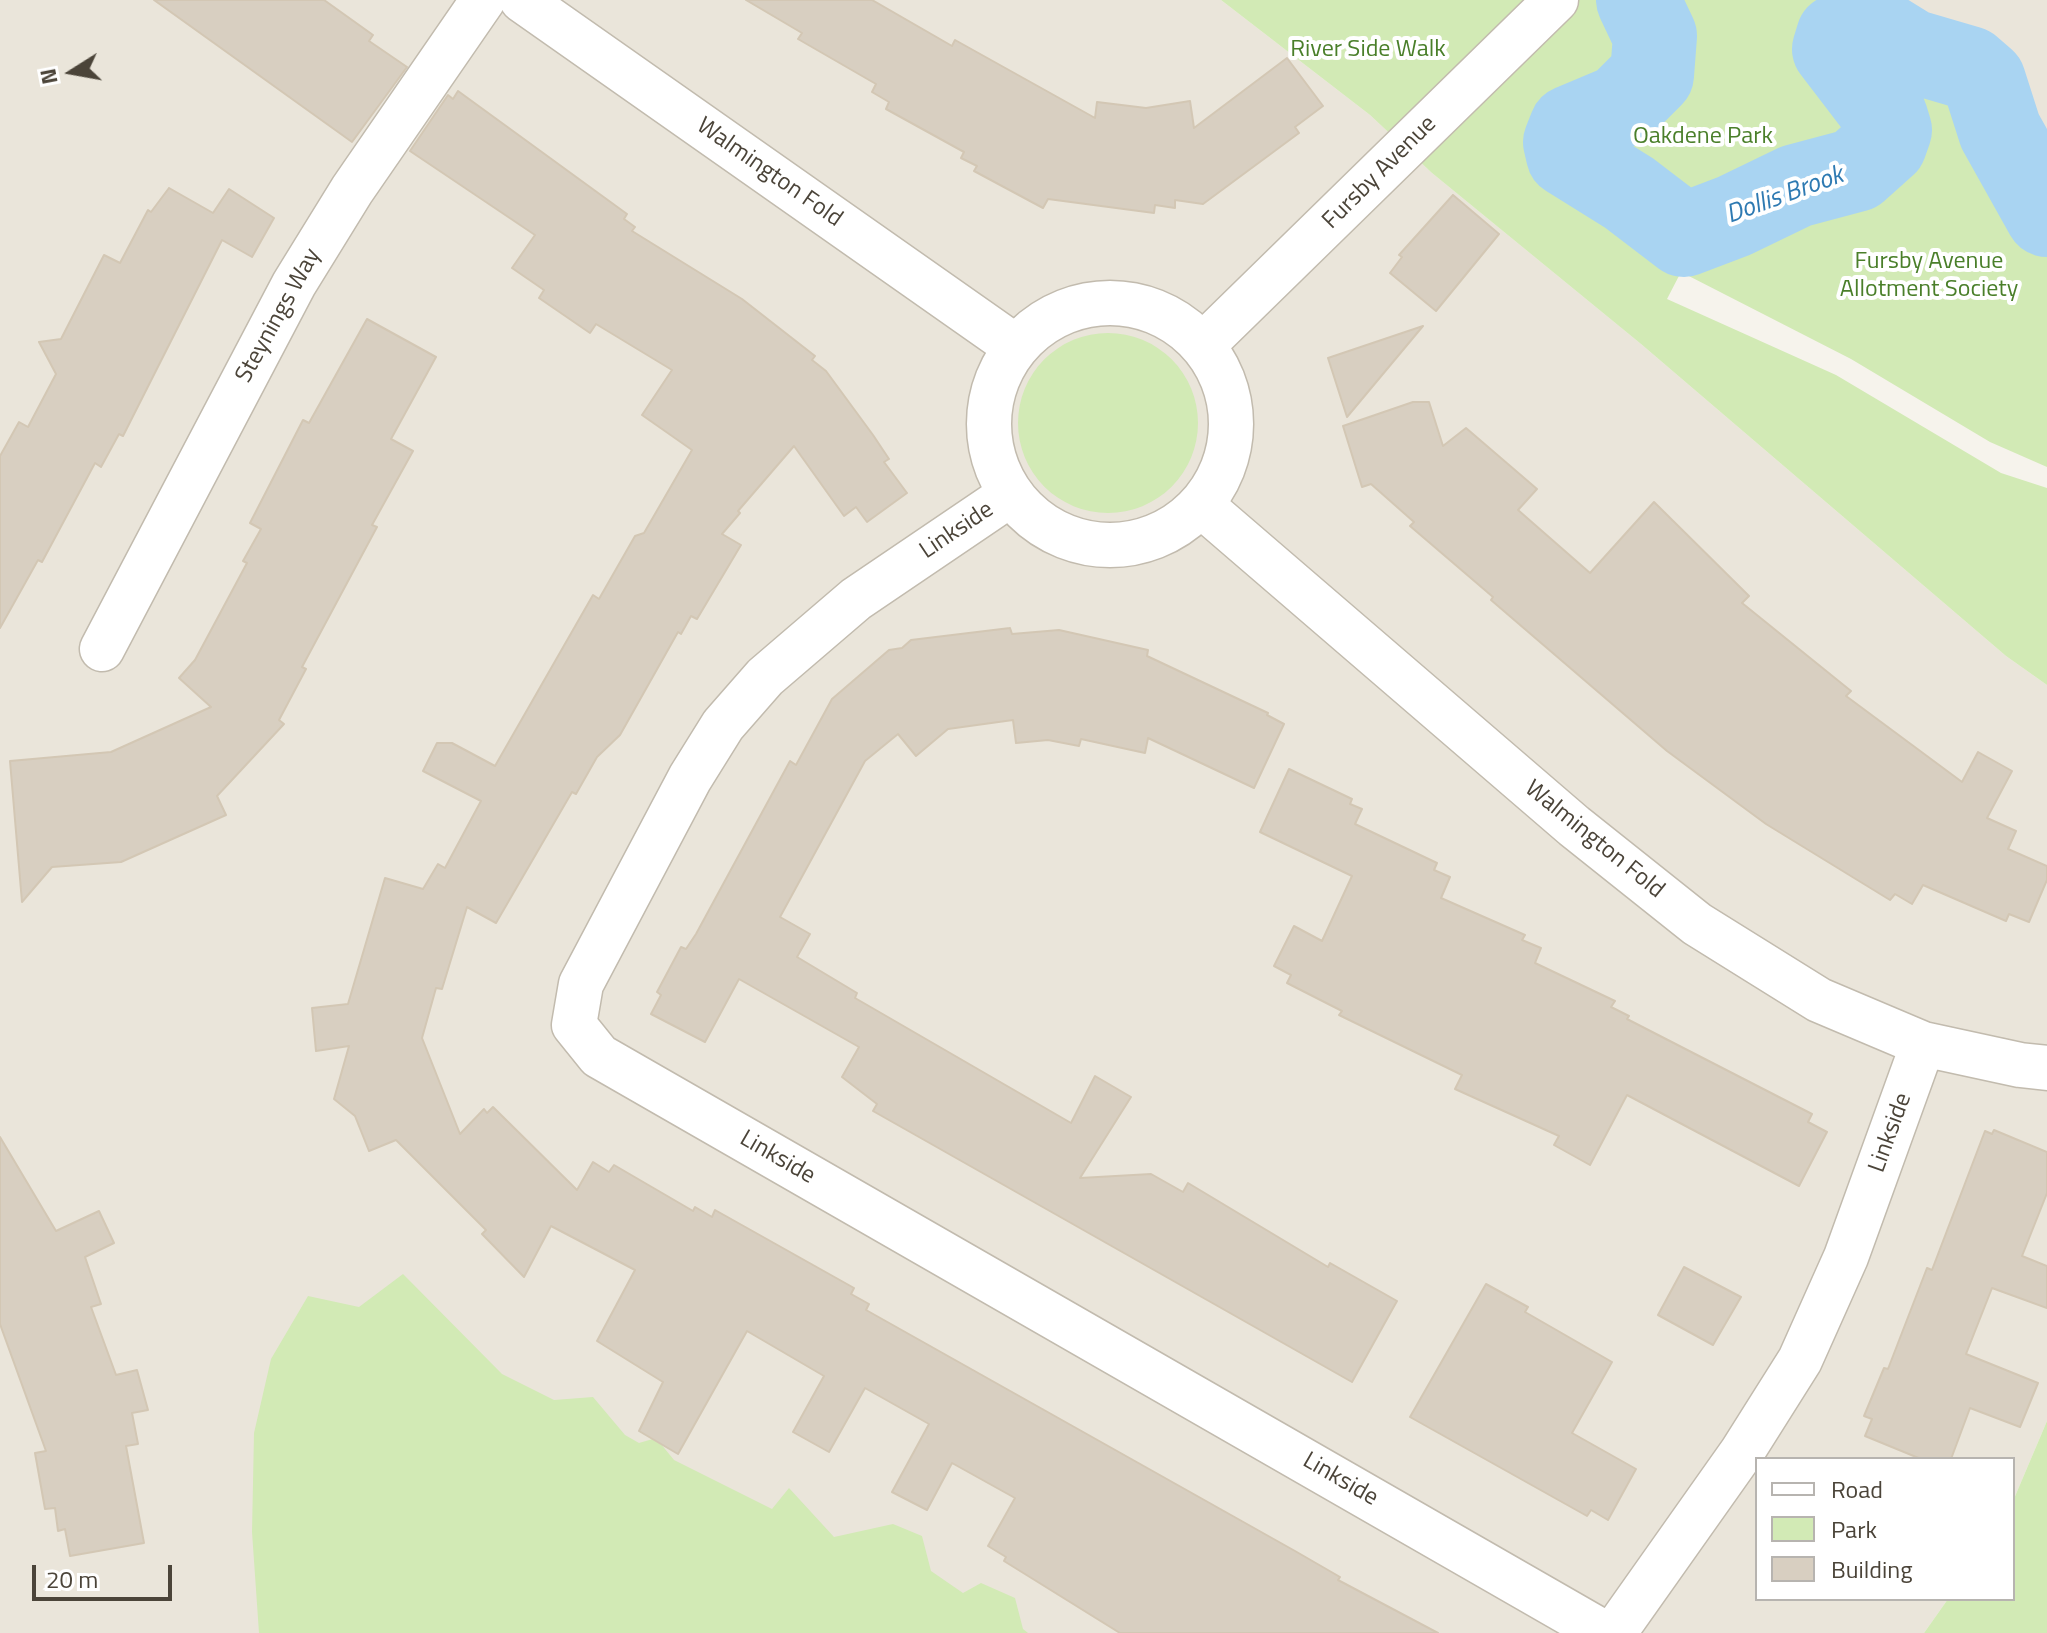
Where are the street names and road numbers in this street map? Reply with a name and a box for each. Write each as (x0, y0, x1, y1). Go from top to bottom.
street label: Fursby Avenue (1317, 110, 1443, 236)
street label: Walmington Fold (691, 112, 847, 234)
street label: Steynings Way (230, 244, 328, 388)
street label: Linkside (915, 496, 999, 566)
street label: Walmington Fold (1518, 775, 1670, 905)
street label: Linkside (1863, 1089, 1919, 1177)
street label: Linkside (734, 1125, 820, 1191)
street label: Linkside (1297, 1447, 1383, 1513)

